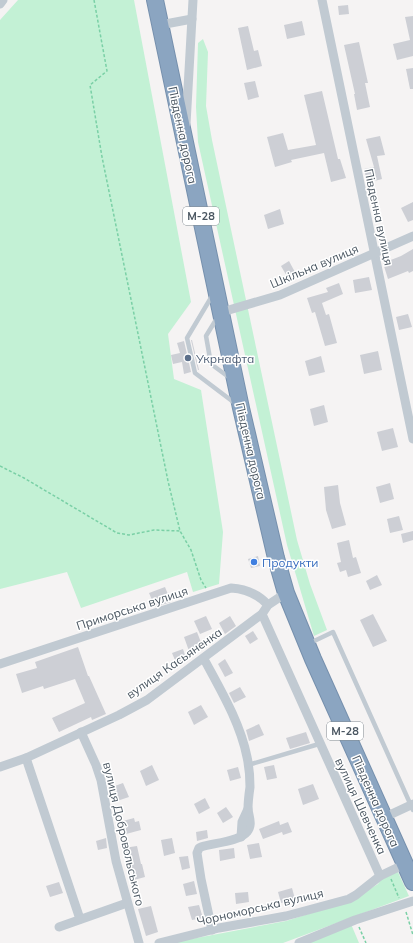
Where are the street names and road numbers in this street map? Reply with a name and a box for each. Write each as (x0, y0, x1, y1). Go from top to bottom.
street label: Південна дорога (165, 85, 201, 185)
street label: Південна вулиця (361, 167, 397, 267)
road number: М-28 (183, 207, 219, 225)
street label: Шкільна вулиця (268, 241, 360, 291)
street label: Південна дорога (233, 401, 269, 501)
street label: Приморська вулиця (74, 583, 190, 633)
street label: вулиця Касьяненка (123, 624, 225, 702)
road number: М-28 (327, 722, 363, 740)
street label: Південна дорога (349, 753, 403, 849)
street label: вулиця Шевченка (332, 755, 390, 857)
street label: вулиця Добровольського (100, 760, 148, 908)
street label: Чорноморська вулиця (195, 885, 325, 929)

